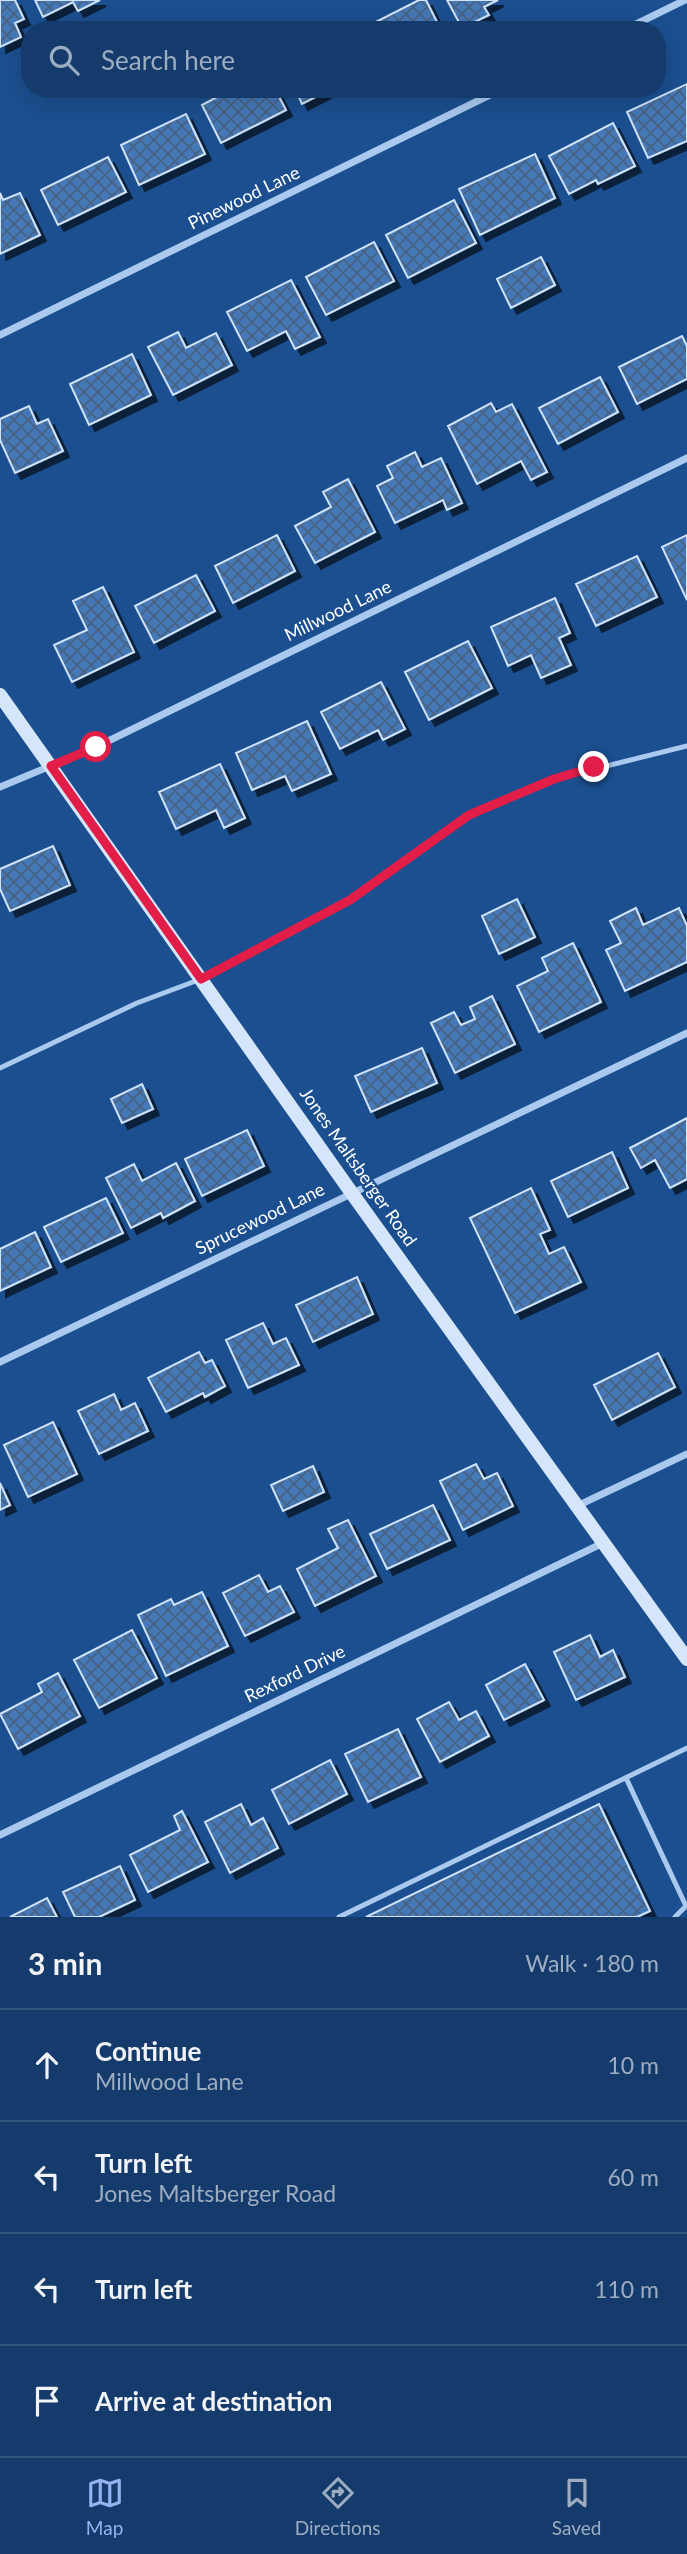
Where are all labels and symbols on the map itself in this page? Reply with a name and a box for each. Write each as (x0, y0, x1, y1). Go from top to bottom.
street label: Pinewood Lane (184, 161, 303, 234)
street label: Millwood Lane (280, 575, 395, 645)
route start (80, 731, 111, 762)
route end (578, 751, 609, 782)
street label: Jones Maltsberger Road (296, 1083, 422, 1250)
street label: Sprucewood Lane (191, 1177, 328, 1259)
street label: Rexford Drive (241, 1639, 348, 1707)

